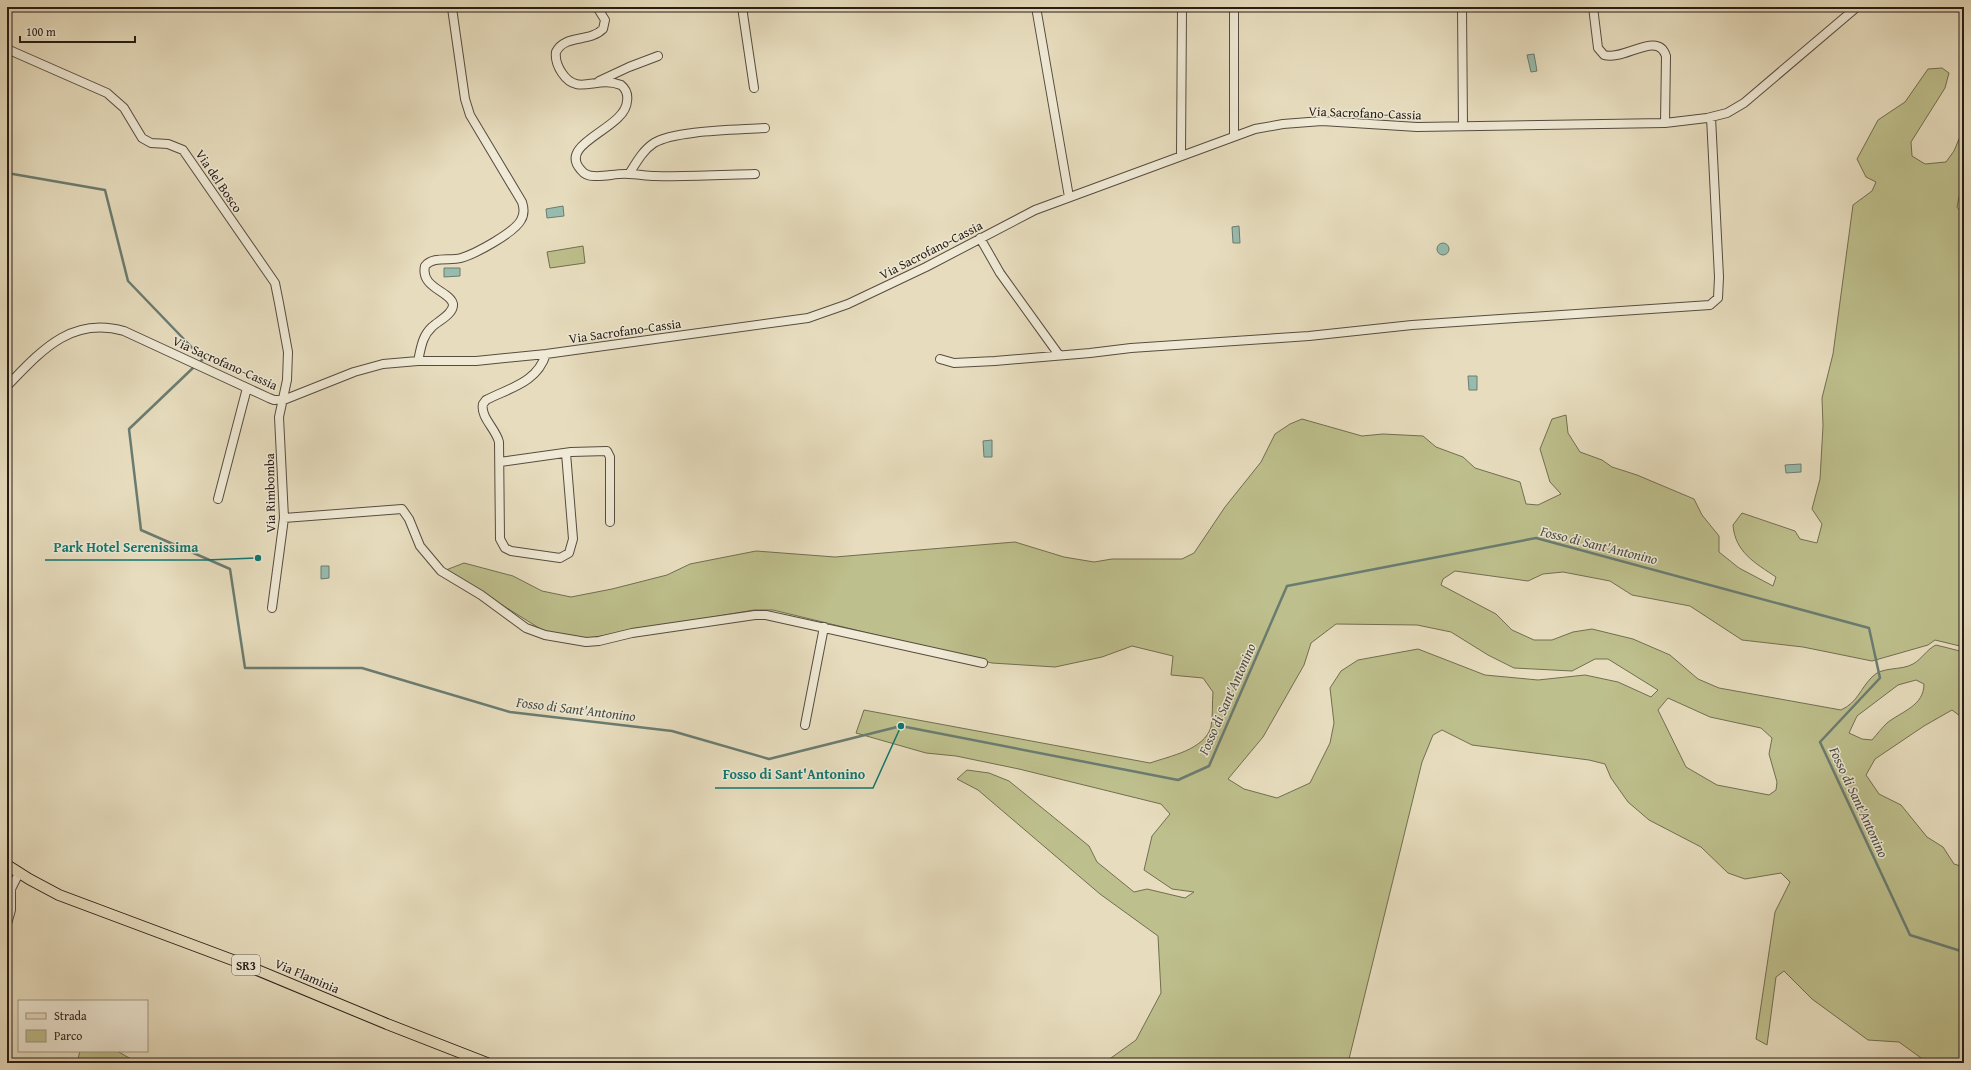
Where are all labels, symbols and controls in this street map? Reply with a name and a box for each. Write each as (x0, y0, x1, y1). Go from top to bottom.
scale bar (20, 18, 135, 44)
text: 100 m (26, 23, 56, 40)
street label: Via Sacrofano-Cassia (1308, 102, 1423, 125)
street label: Via del Bosco (191, 146, 247, 217)
street label: Via Sacrofano-Cassia (876, 215, 987, 284)
street label: Via Sacrofano-Cassia (568, 314, 683, 348)
street label: Via Sacrofano-Cassia (169, 331, 281, 395)
street label: Via Rimbomba (260, 452, 280, 533)
water label: Fosso di Sant'Antonino (1537, 521, 1660, 569)
callout: Park Hotel Serenissima (45, 534, 206, 560)
text: Park Hotel Serenissima (53, 537, 199, 557)
water label: Fosso di Sant'Antonino (1193, 640, 1261, 759)
water label: Fosso di Sant'Antonino (514, 692, 637, 726)
water label: Fosso di Sant'Antonino (1824, 742, 1893, 861)
callout: Fosso di Sant'Antonino (715, 762, 873, 788)
text: Fosso di Sant'Antonino (723, 764, 866, 784)
street label: Via Flaminia (272, 954, 343, 998)
road number: SR3 (232, 955, 260, 975)
legend (18, 1000, 148, 1052)
text: Strada (54, 1007, 87, 1024)
text: Parco (54, 1027, 82, 1044)

